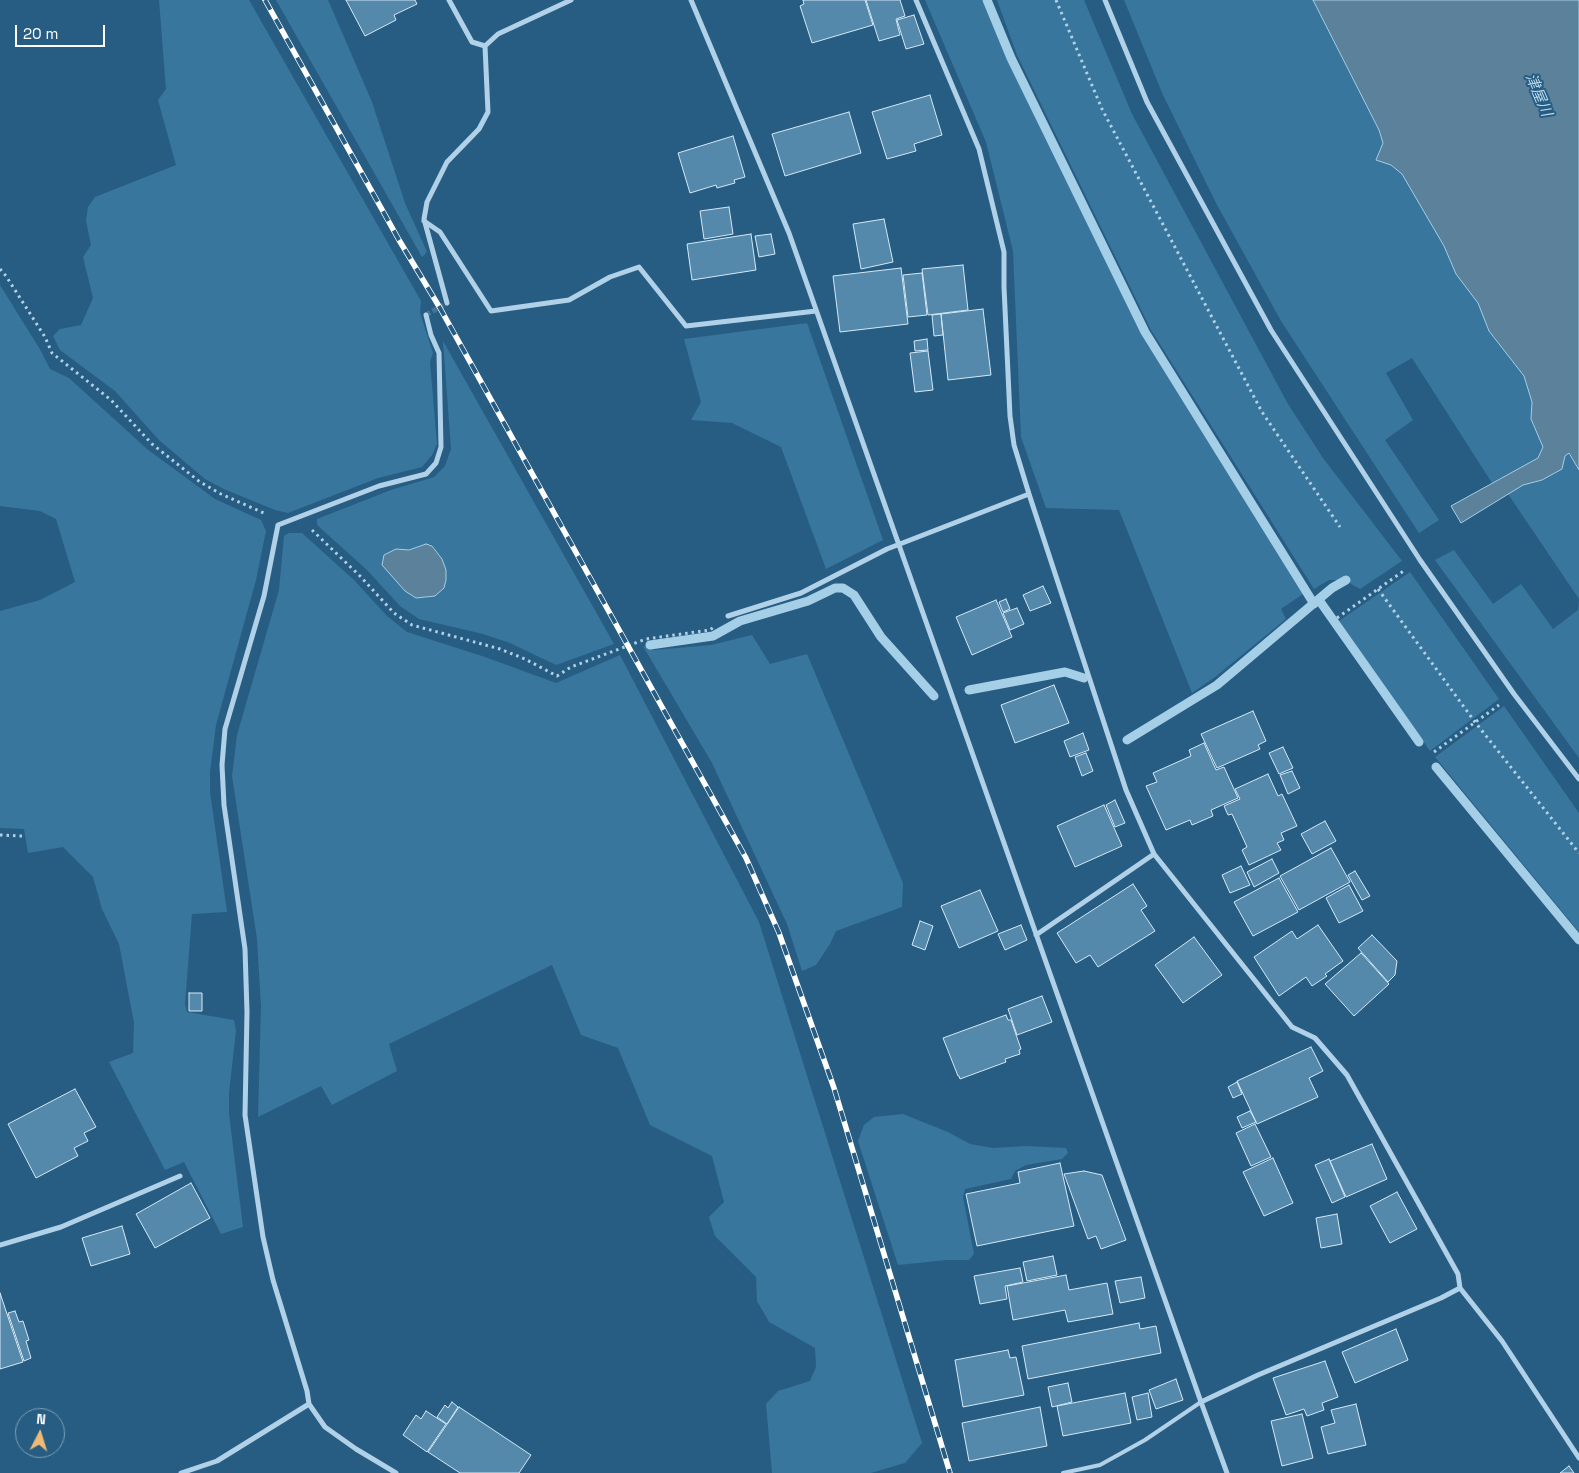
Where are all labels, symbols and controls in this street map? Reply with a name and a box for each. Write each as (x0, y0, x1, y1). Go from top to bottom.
scale bar (18, 15, 108, 47)
text: 20 m (23, 24, 58, 43)
water label: 津屋川 (1521, 71, 1555, 119)
north arrow (15, 1408, 65, 1458)
text: N (36, 1410, 47, 1428)

